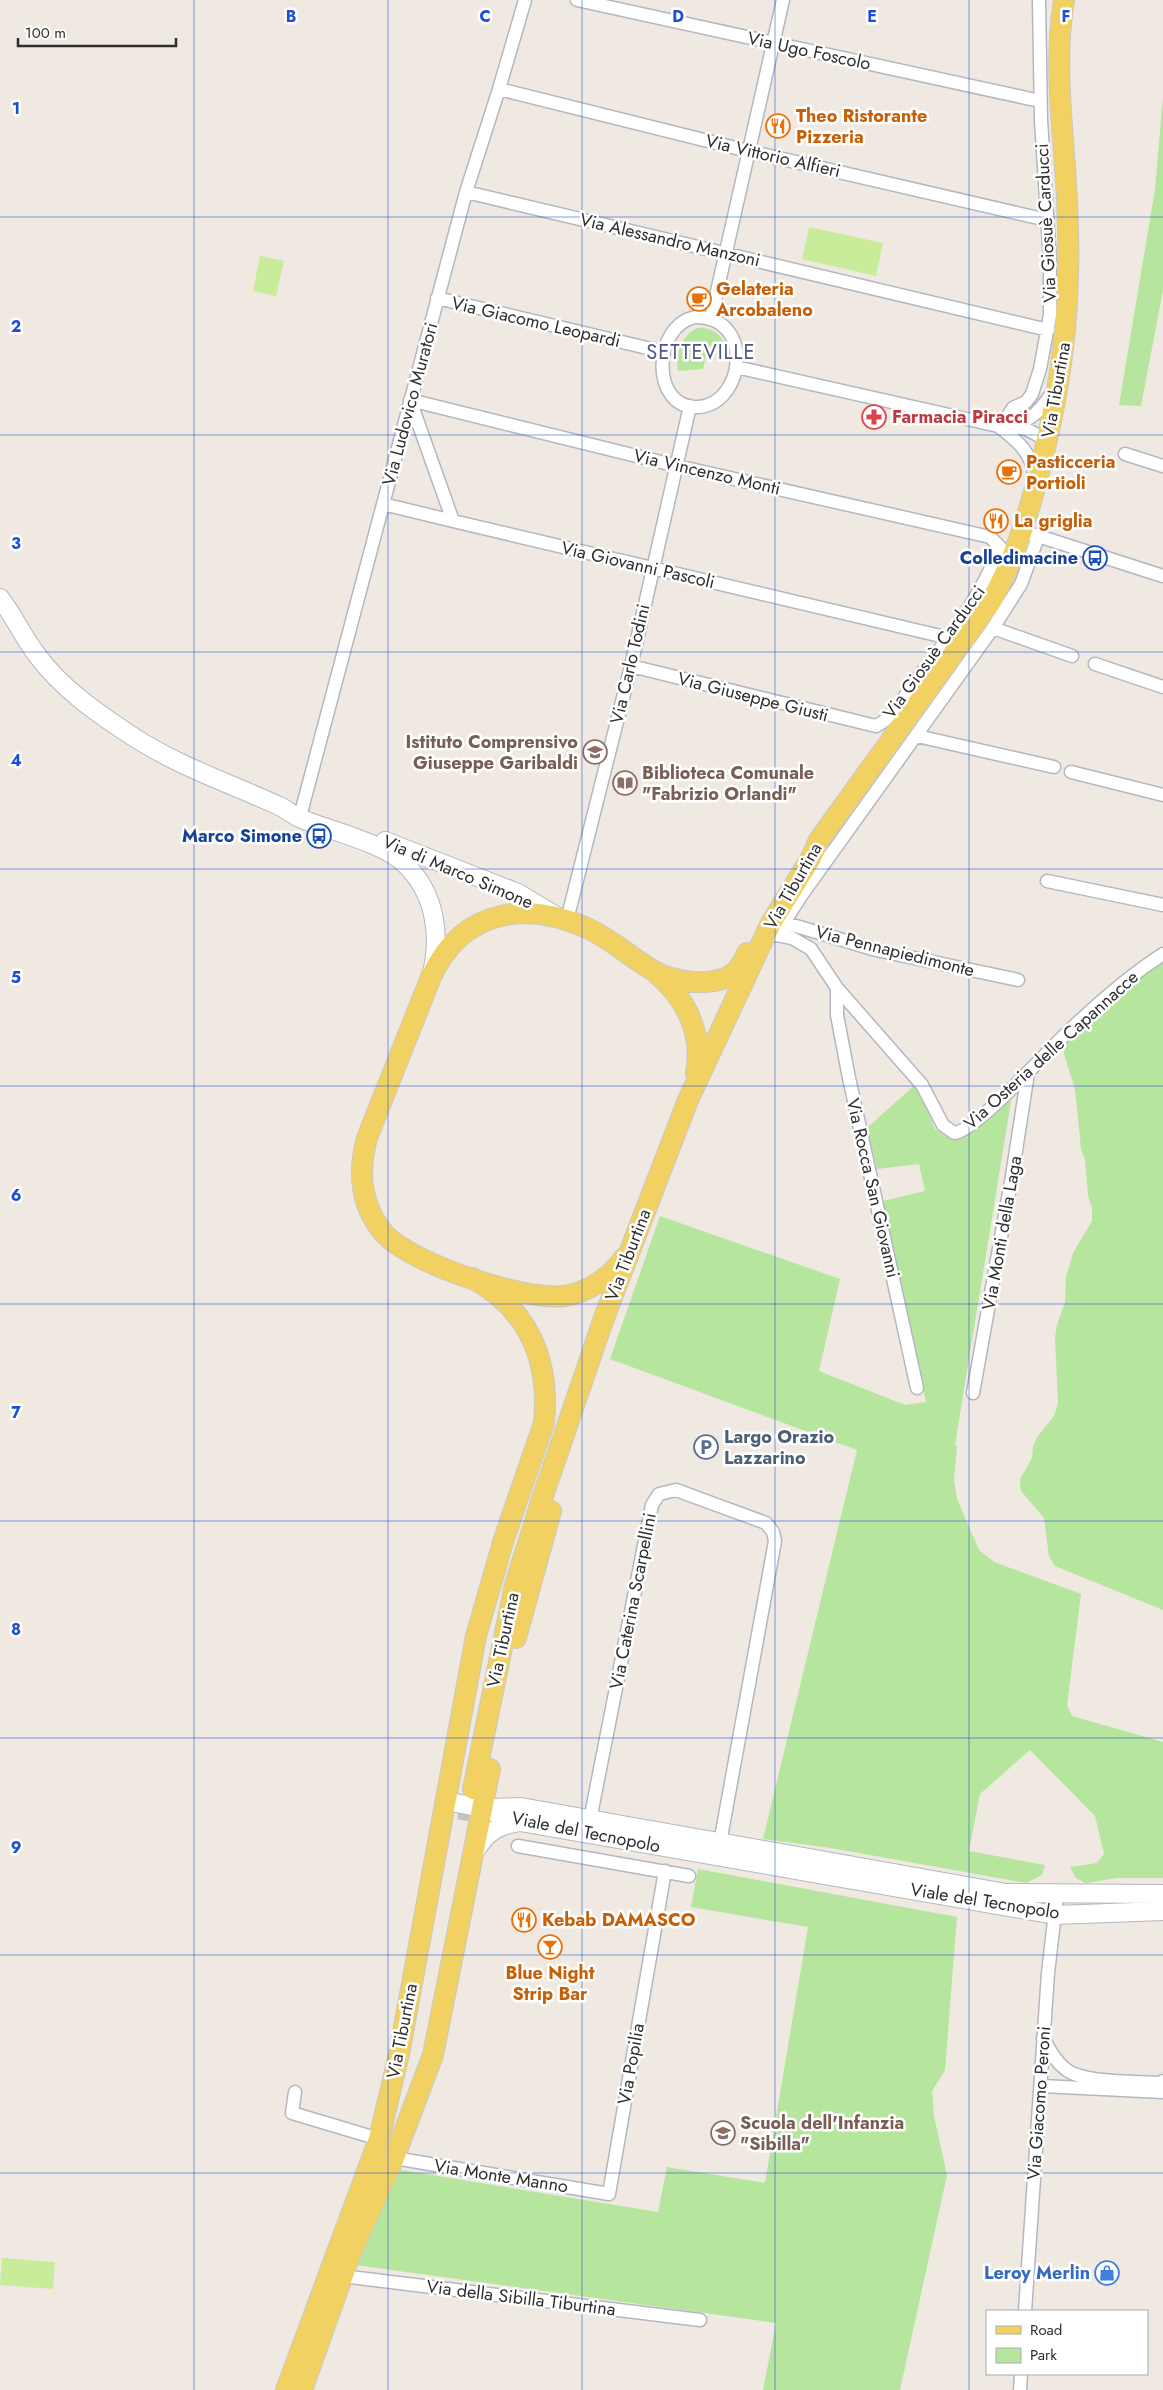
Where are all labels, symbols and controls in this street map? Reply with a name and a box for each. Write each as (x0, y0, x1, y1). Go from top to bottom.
text: B (286, 5, 296, 28)
text: C (479, 5, 491, 28)
text: D (672, 5, 684, 28)
text: E (867, 5, 877, 28)
text: F (1062, 5, 1070, 28)
scale bar (18, 15, 175, 47)
text: 100 m (25, 22, 66, 44)
street label: Via Ugo Foscolo (745, 25, 873, 77)
text: 1 (12, 97, 20, 120)
place label: Theo Ristorante Pizzeria (796, 103, 927, 150)
restaurant icon: Theo Ristorante Pizzeria (765, 113, 791, 139)
street label: Via Vittorio Alfieri (703, 128, 843, 184)
street label: Via Giosuè Carducci (1029, 143, 1063, 303)
street label: Via Alessandro Manzoni (577, 207, 763, 273)
place label: Gelateria Arcobaleno (715, 276, 813, 323)
cafe icon: Gelateria Arcobaleno (686, 286, 712, 312)
street label: Via Giacomo Leopardi (449, 290, 623, 354)
text: 2 (11, 315, 21, 338)
street label: Via Ludovico Muratori (376, 320, 444, 488)
district label: SETTEVILLE (646, 338, 756, 367)
street label: Via Tiburtina (1035, 340, 1077, 440)
pharmacy icon: Farmacia Piracci (861, 404, 887, 430)
place label: Farmacia Piracci (892, 404, 1028, 430)
street label: Via Vincenzo Monti (631, 442, 783, 502)
place label: Pasticceria Portioli (1026, 449, 1115, 496)
cafe icon: Pasticceria Portioli (996, 459, 1022, 485)
restaurant icon: La griglia (983, 508, 1009, 534)
place label: La griglia (1014, 508, 1092, 534)
text: 3 (11, 532, 21, 555)
street label: Via Giovanni Pascoli (559, 535, 717, 595)
place label: Colledimacine (960, 545, 1078, 571)
bus stop icon: Colledimacine (1082, 545, 1108, 571)
street label: Via Giosuè Carducci (877, 580, 991, 724)
street label: Via Carlo Todini (604, 601, 656, 727)
street label: Via Giuseppe Giusti (675, 666, 831, 728)
place label: Istituto Comprensivo Giuseppe Garibaldi (406, 729, 578, 776)
school or university icon: Istituto Comprensivo Giuseppe Garibaldi (582, 739, 608, 765)
text: 4 (10, 749, 22, 772)
place label: Biblioteca Comunale "Fabrizio Orlandi" (642, 760, 814, 807)
library icon: Biblioteca Comunale "Fabrizio Orlandi" (612, 770, 638, 796)
place label: Marco Simone (182, 823, 302, 849)
bus stop icon: Marco Simone (306, 823, 332, 849)
street label: Via di Marco Simone (379, 829, 537, 915)
street label: Via Tiburtina (758, 838, 828, 934)
street label: Via Pennapiedimonte (813, 919, 977, 983)
street label: Via Osteria delle Capannacce (958, 964, 1144, 1136)
text: 5 (11, 966, 21, 989)
street label: Via Rocca San Giovanni (840, 1096, 906, 1280)
street label: Via Monti della Laga (976, 1154, 1028, 1312)
text: 6 (11, 1184, 21, 1207)
street label: Via Tiburtina (599, 1205, 657, 1305)
text: 7 (11, 1401, 21, 1424)
place label: Largo Orazio Lazzarino (724, 1424, 835, 1471)
parking icon: Largo Orazio Lazzarino (693, 1434, 719, 1460)
street label: Via Caterina Scarpellini (603, 1510, 663, 1692)
street label: Via Tiburtina (480, 1590, 526, 1690)
text: 8 (11, 1618, 21, 1641)
street label: Viale del Tecnopolo (509, 1805, 663, 1859)
text: 9 (11, 1836, 21, 1859)
street label: Viale del Tecnopolo (908, 1876, 1062, 1926)
restaurant icon: Kebab DAMASCO (511, 1907, 537, 1933)
place label: Kebab DAMASCO (542, 1907, 696, 1933)
bar icon: Blue Night Strip Bar (537, 1934, 563, 1960)
place label: Blue Night Strip Bar (505, 1960, 595, 2007)
street label: Via Tiburtina (380, 1981, 424, 2081)
street label: Via Popilia (611, 2021, 651, 2107)
street label: Via Giacomo Peroni (1021, 2025, 1057, 2181)
place label: Scuola dell'Infanzia "Sibilla" (740, 2110, 904, 2157)
school or university icon: Scuola dell'Infanzia "Sibilla" (710, 2120, 736, 2146)
street label: Via Monte Manno (432, 2153, 570, 2199)
place label: Leroy Merlin (984, 2260, 1090, 2286)
shop icon: Leroy Merlin (1094, 2260, 1120, 2286)
street label: Via della Sibilla Tiburtina (425, 2273, 617, 2323)
legend (986, 2310, 1148, 2375)
text: Road (1030, 2319, 1062, 2341)
text: Park (1030, 2344, 1057, 2366)

